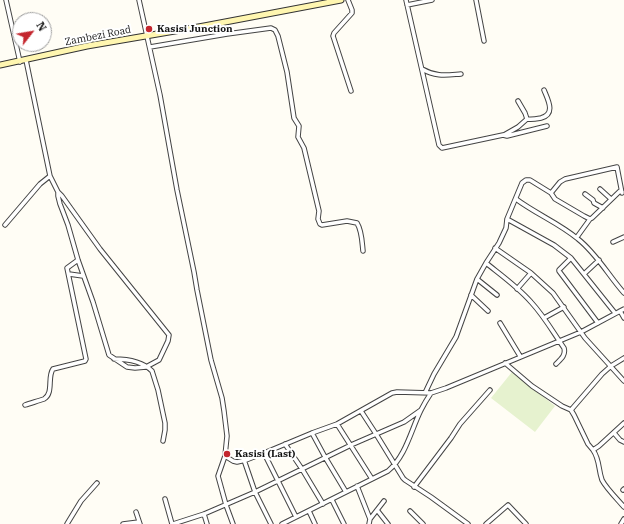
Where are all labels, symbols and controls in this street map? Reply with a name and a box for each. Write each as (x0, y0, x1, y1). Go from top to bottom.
north arrow (12, 12, 52, 52)
text: N (33, 19, 50, 34)
place label: Kasisi Junction (157, 23, 233, 35)
street label: Zambezi Road (64, 24, 132, 48)
marker: Kasisi Junction (144, 24, 154, 34)
place label: Kasisi (Last) (235, 448, 295, 460)
marker: Kasisi (Last) (222, 449, 232, 459)

